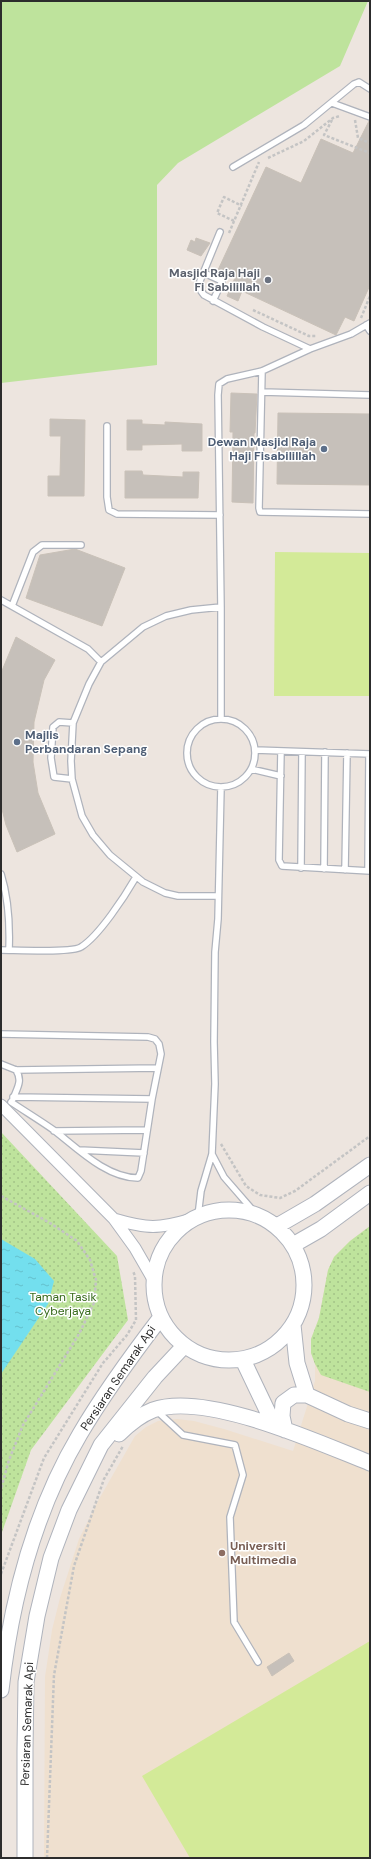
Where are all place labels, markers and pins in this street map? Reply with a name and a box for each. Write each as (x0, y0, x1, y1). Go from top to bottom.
place label: Masjid Raja Haji Fi Sabilillah (169, 265, 260, 295)
marker: Masjid Raja Haji Fi Sabilillah (263, 275, 273, 285)
place label: Dewan Masjid Raja Haji Fisabilillah (208, 434, 316, 464)
marker: Dewan Masjid Raja Haji Fisabilillah (319, 444, 329, 454)
place label: Majlis Perbandaran Sepang (25, 727, 147, 757)
marker: Majlis Perbandaran Sepang (12, 737, 22, 747)
place label: Universiti Multimedia (230, 1538, 296, 1568)
marker: Universiti Multimedia (217, 1548, 227, 1558)

